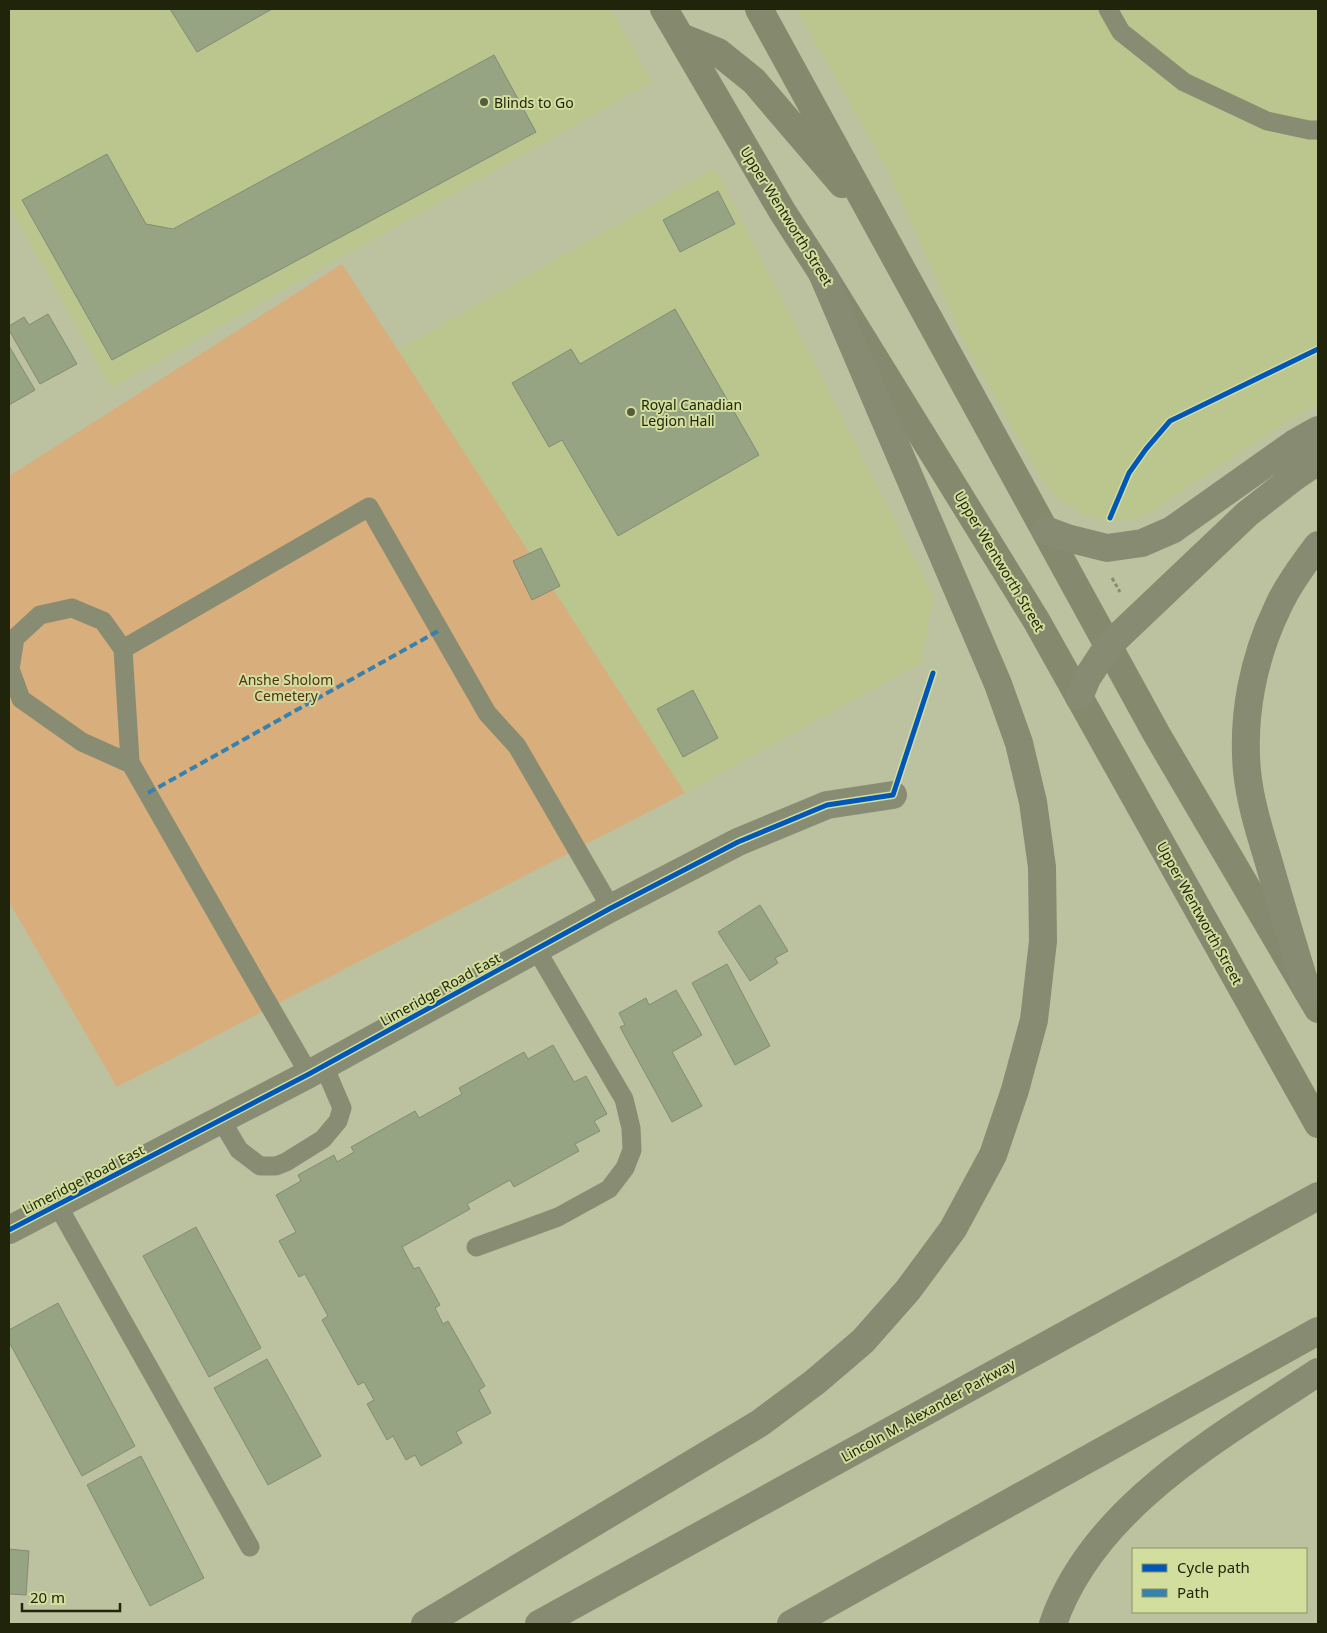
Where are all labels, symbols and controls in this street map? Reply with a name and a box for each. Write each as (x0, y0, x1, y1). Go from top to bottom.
place label: Blinds to Go (494, 93, 574, 112)
marker: Blinds to Go (478, 96, 490, 108)
street label: Upper Wentworth Street (736, 143, 838, 289)
place label: Royal Canadian Legion Hall (641, 395, 742, 430)
marker: Royal Canadian Legion Hall (625, 406, 637, 418)
street label: Upper Wentworth Street (950, 487, 1050, 635)
park label: Anshe Sholom Cemetery (239, 670, 333, 705)
street label: Upper Wentworth Street (1153, 838, 1247, 988)
street label: Limeridge Road East (376, 948, 504, 1030)
street label: Limeridge Road East (19, 1140, 147, 1218)
street label: Lincoln M. Alexander Parkway (838, 1354, 1019, 1466)
legend (1132, 1548, 1307, 1613)
text: Cycle path (1177, 1557, 1250, 1577)
scale bar (22, 1580, 120, 1612)
text: Path (1177, 1582, 1209, 1602)
text: 20 m (30, 1587, 65, 1607)

